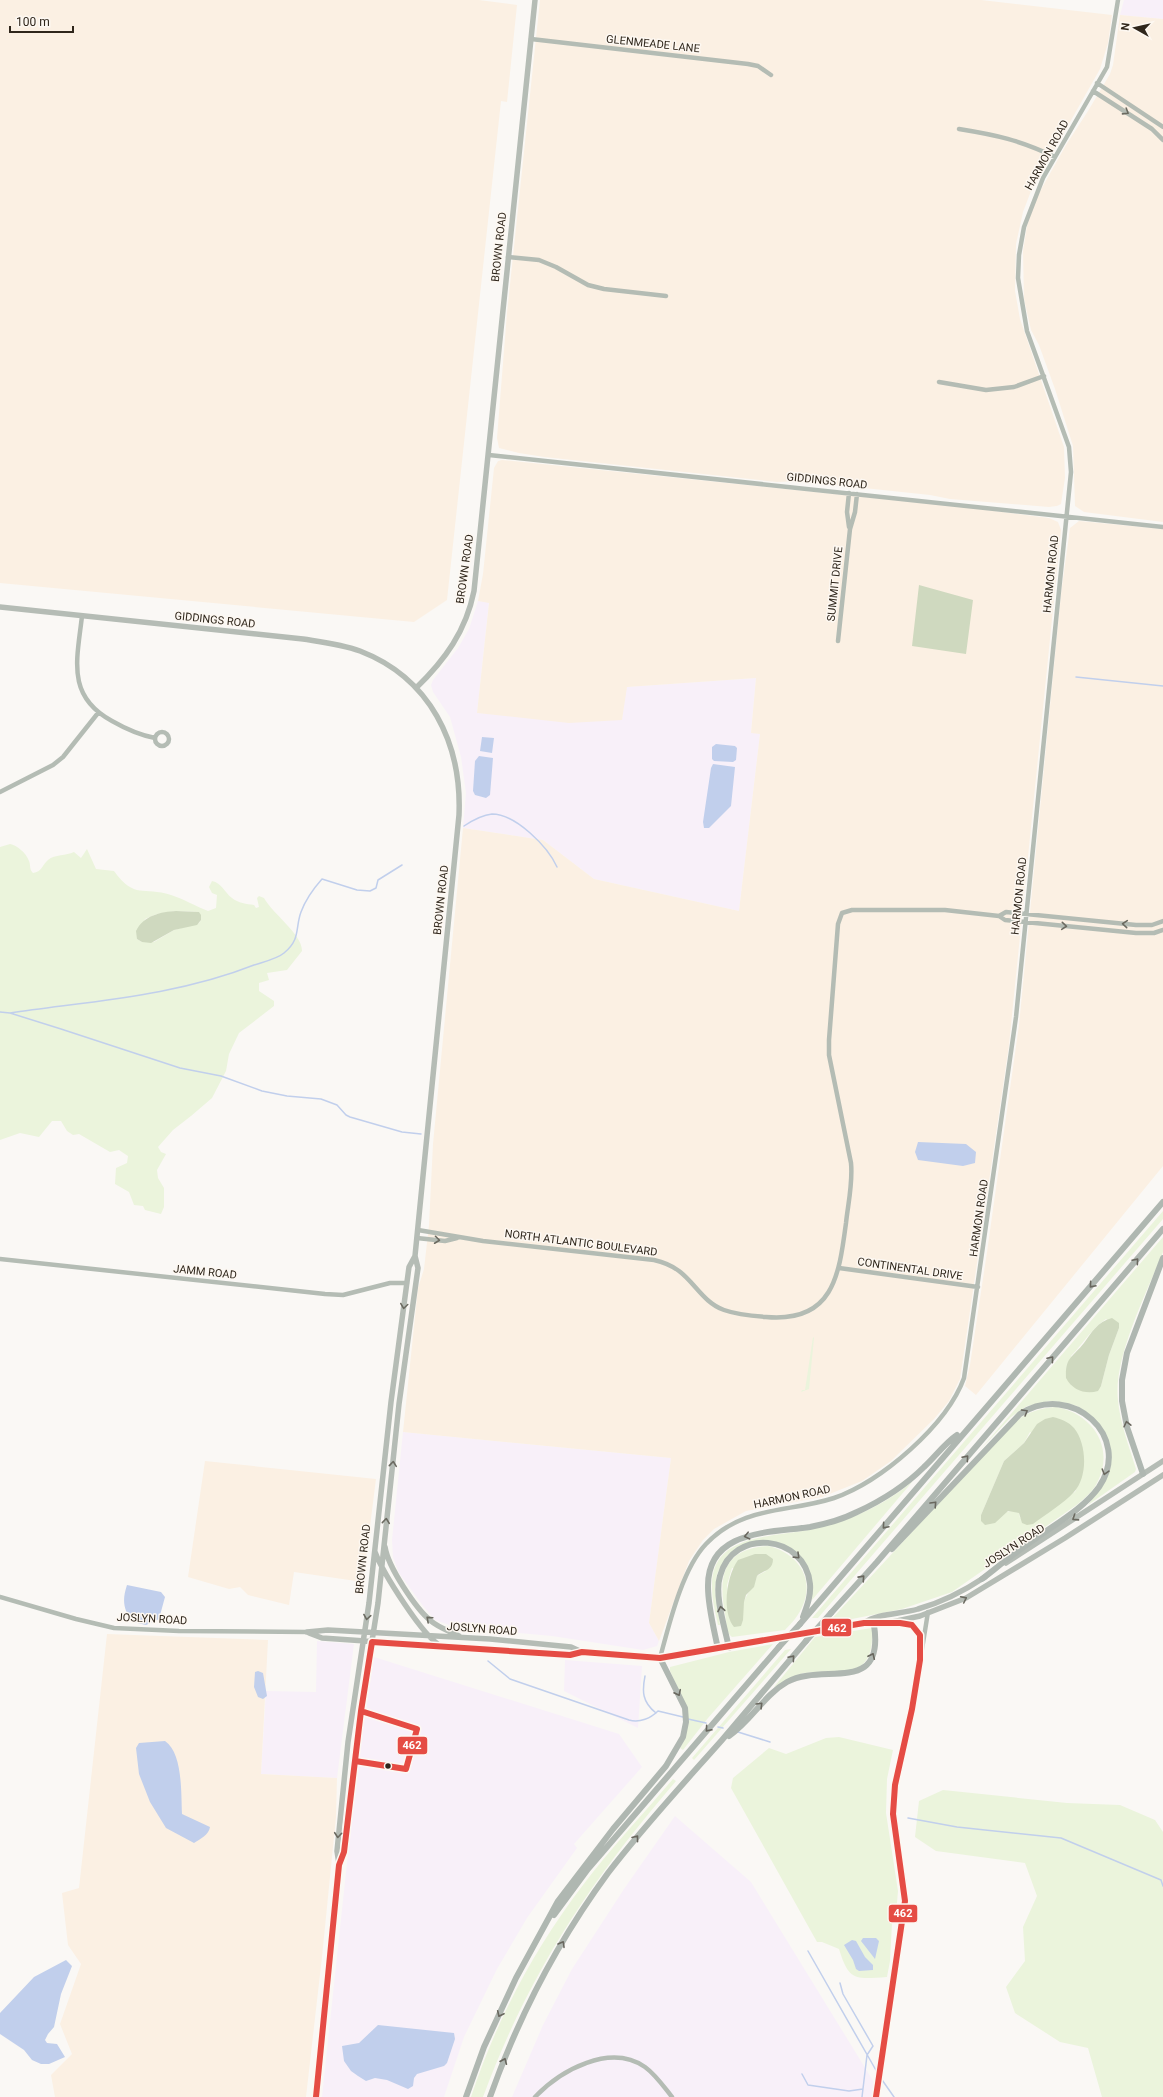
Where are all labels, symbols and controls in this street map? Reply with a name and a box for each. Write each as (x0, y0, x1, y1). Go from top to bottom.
scale bar (10, 8, 73, 34)
north arrow (1115, 8, 1155, 48)
text: 100 m (16, 15, 50, 29)
text: N (1119, 22, 1133, 31)
street label: GLENMEADE LANE (606, 33, 700, 55)
one-way arrow (1122, 107, 1129, 115)
street label: HARMON ROAD (1022, 118, 1072, 192)
street label: BROWN ROAD (489, 211, 509, 283)
street label: GIDDINGS ROAD (786, 470, 868, 492)
street label: BROWN ROAD (454, 533, 476, 605)
street label: HARMON ROAD (1040, 534, 1062, 614)
street label: SUMMIT DRIVE (825, 546, 845, 622)
street label: GIDDINGS ROAD (174, 609, 256, 631)
street label: HARMON ROAD (1008, 856, 1030, 936)
street label: BROWN ROAD (431, 864, 451, 936)
one-way arrow (1122, 920, 1128, 929)
one-way arrow (1061, 921, 1067, 930)
street label: HARMON ROAD (967, 1178, 991, 1258)
street label: NORTH ATLANTIC BOULEVARD (504, 1227, 658, 1259)
one-way arrow (434, 1236, 440, 1245)
street label: CONTINENTAL DRIVE (857, 1255, 963, 1283)
one-way arrow (1131, 1258, 1138, 1265)
street label: JAMM ROAD (173, 1262, 237, 1282)
one-way arrow (1090, 1280, 1097, 1287)
one-way arrow (400, 1303, 409, 1309)
one-way arrow (1047, 1357, 1054, 1364)
one-way arrow (1021, 1409, 1028, 1416)
one-way arrow (1123, 1421, 1131, 1427)
one-way arrow (961, 1455, 968, 1462)
one-way arrow (388, 1461, 397, 1467)
one-way arrow (1101, 1468, 1110, 1475)
street label: HARMON ROAD (752, 1483, 832, 1511)
one-way arrow (929, 1501, 936, 1509)
one-way arrow (1072, 1514, 1079, 1521)
one-way arrow (382, 1518, 391, 1524)
one-way arrow (882, 1521, 889, 1529)
street label: JOSLYN ROAD (981, 1521, 1047, 1571)
street label: BROWN ROAD (353, 1523, 373, 1595)
one-way arrow (744, 1531, 751, 1540)
one-way arrow (792, 1551, 800, 1559)
one-way arrow (857, 1576, 864, 1583)
one-way arrow (959, 1596, 967, 1604)
one-way arrow (718, 1606, 726, 1612)
street label: JOSLYN ROAD (116, 1611, 188, 1627)
one-way arrow (363, 1614, 372, 1620)
one-way arrow (426, 1616, 434, 1623)
line badge: 462 (821, 1618, 852, 1637)
street label: JOSLYN ROAD (446, 1620, 518, 1638)
text: 462 (828, 1622, 846, 1635)
one-way arrow (867, 1652, 875, 1660)
one-way arrow (787, 1655, 794, 1663)
one-way arrow (673, 1688, 681, 1696)
one-way arrow (755, 1702, 763, 1710)
one-way arrow (706, 1725, 713, 1732)
line badge: 462 (397, 1736, 428, 1755)
text: 462 (403, 1739, 421, 1752)
unlabelled marker (383, 1761, 393, 1771)
one-way arrow (334, 1832, 343, 1838)
one-way arrow (631, 1835, 638, 1842)
line badge: 462 (888, 1904, 918, 1923)
text: 462 (894, 1907, 912, 1920)
one-way arrow (557, 1941, 564, 1949)
one-way arrow (497, 2009, 505, 2017)
one-way arrow (499, 2057, 507, 2064)

